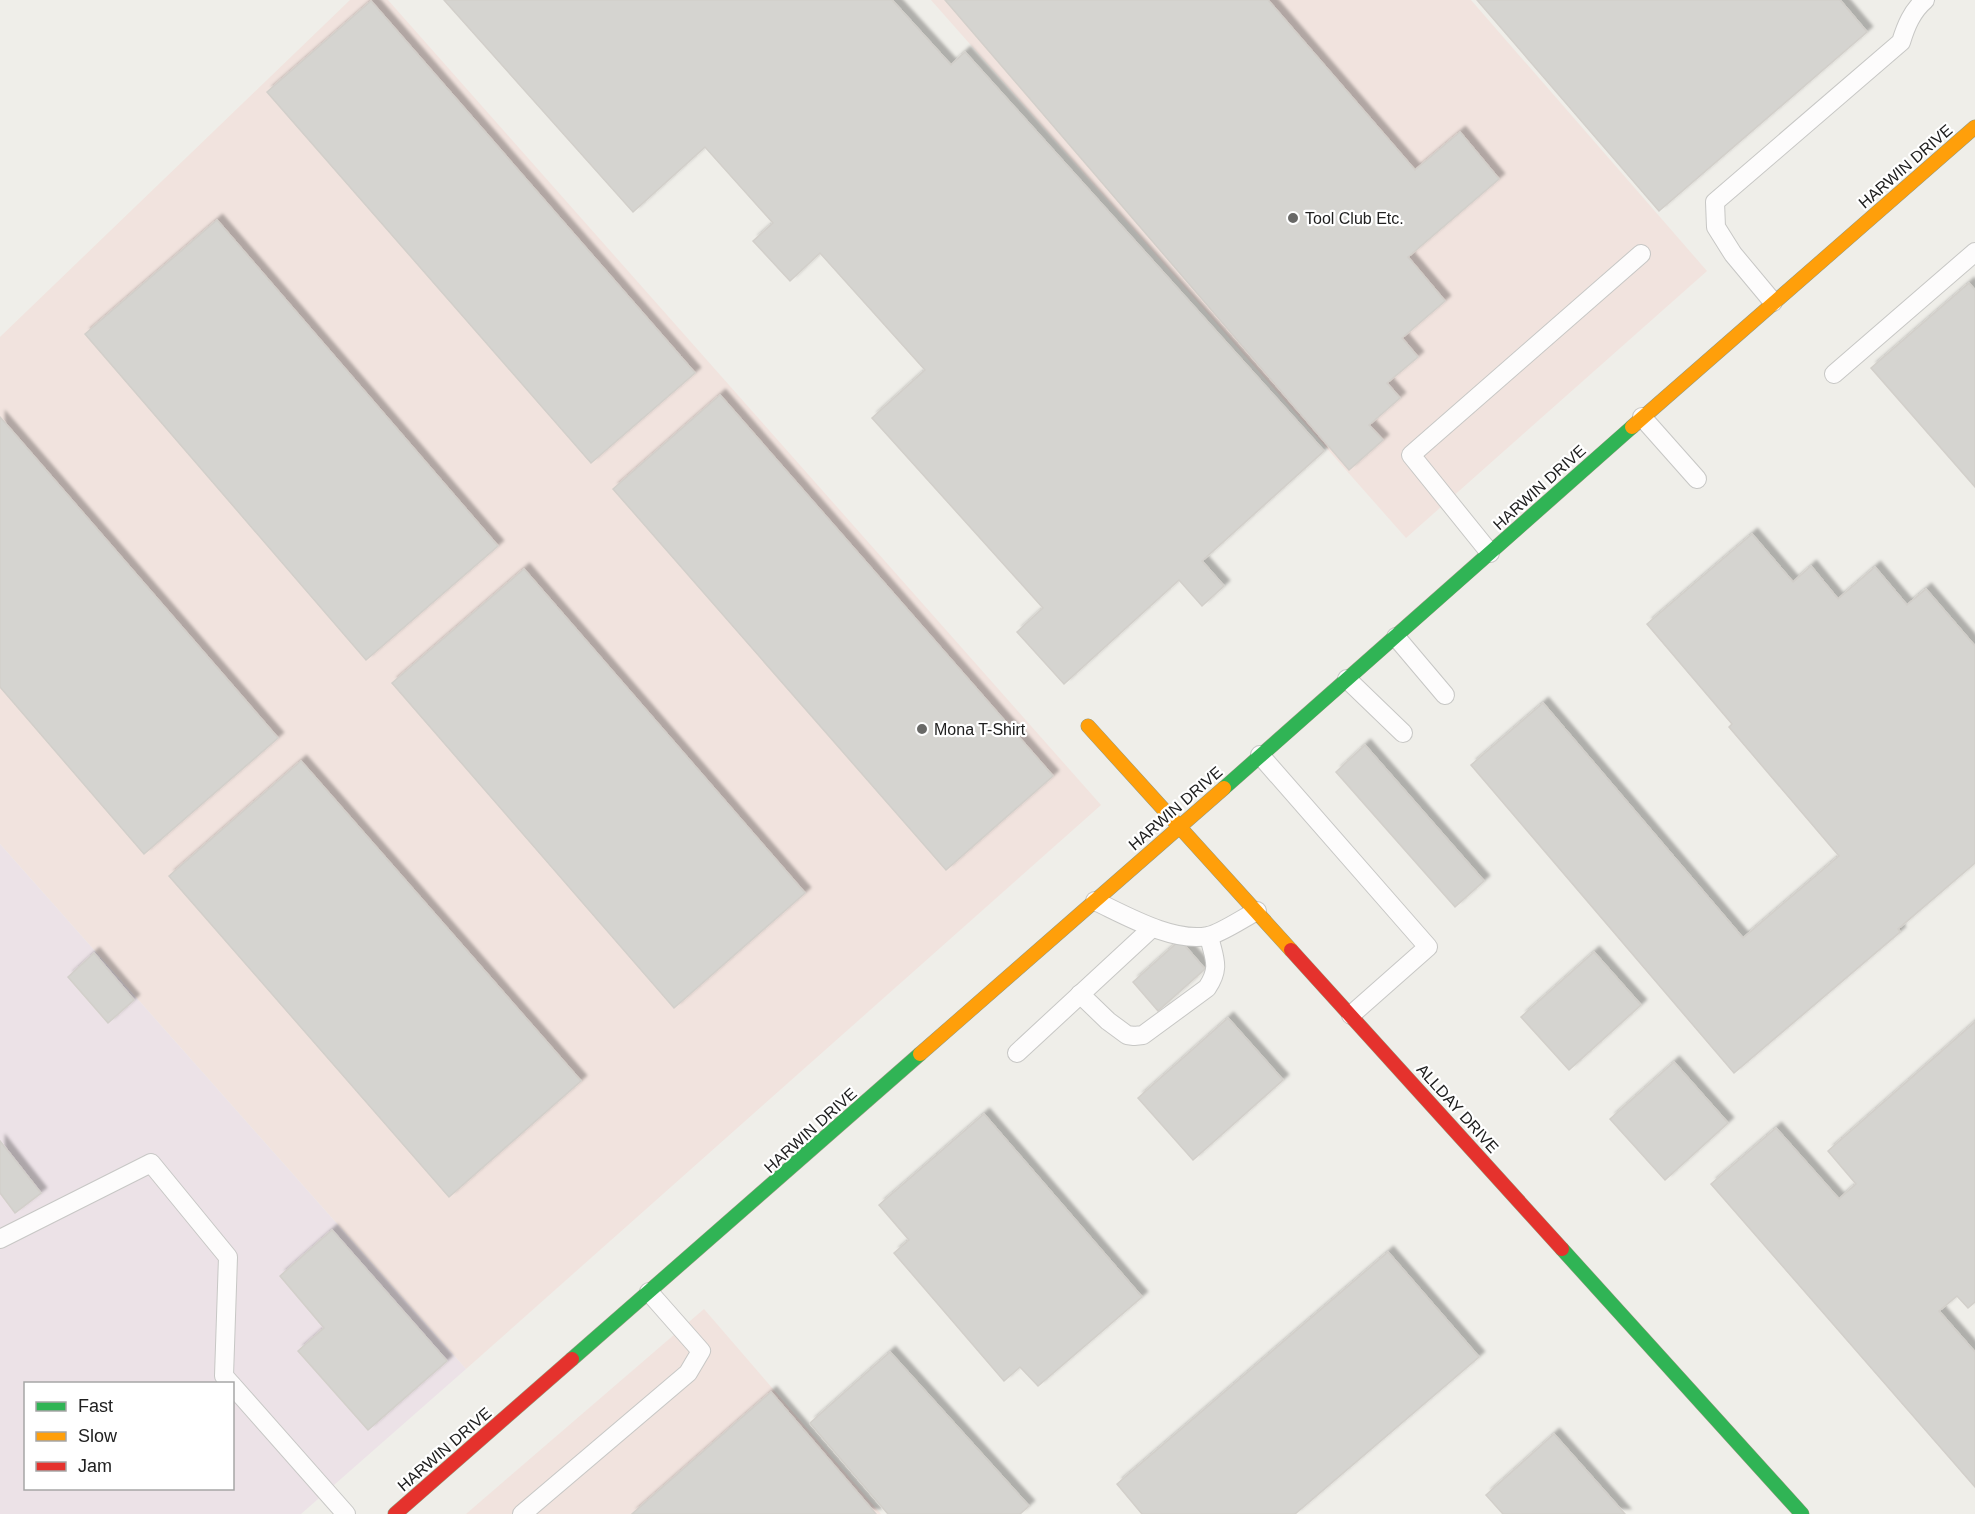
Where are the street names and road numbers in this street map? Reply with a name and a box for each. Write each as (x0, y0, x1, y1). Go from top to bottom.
street label: HARWIN DRIVE (1855, 121, 1955, 211)
street label: HARWIN DRIVE (1490, 442, 1589, 533)
street label: HARWIN DRIVE (1125, 763, 1225, 853)
street label: ALLDAY DRIVE (1413, 1061, 1502, 1156)
street label: HARWIN DRIVE (761, 1085, 860, 1176)
street label: HARWIN DRIVE (394, 1404, 494, 1494)

